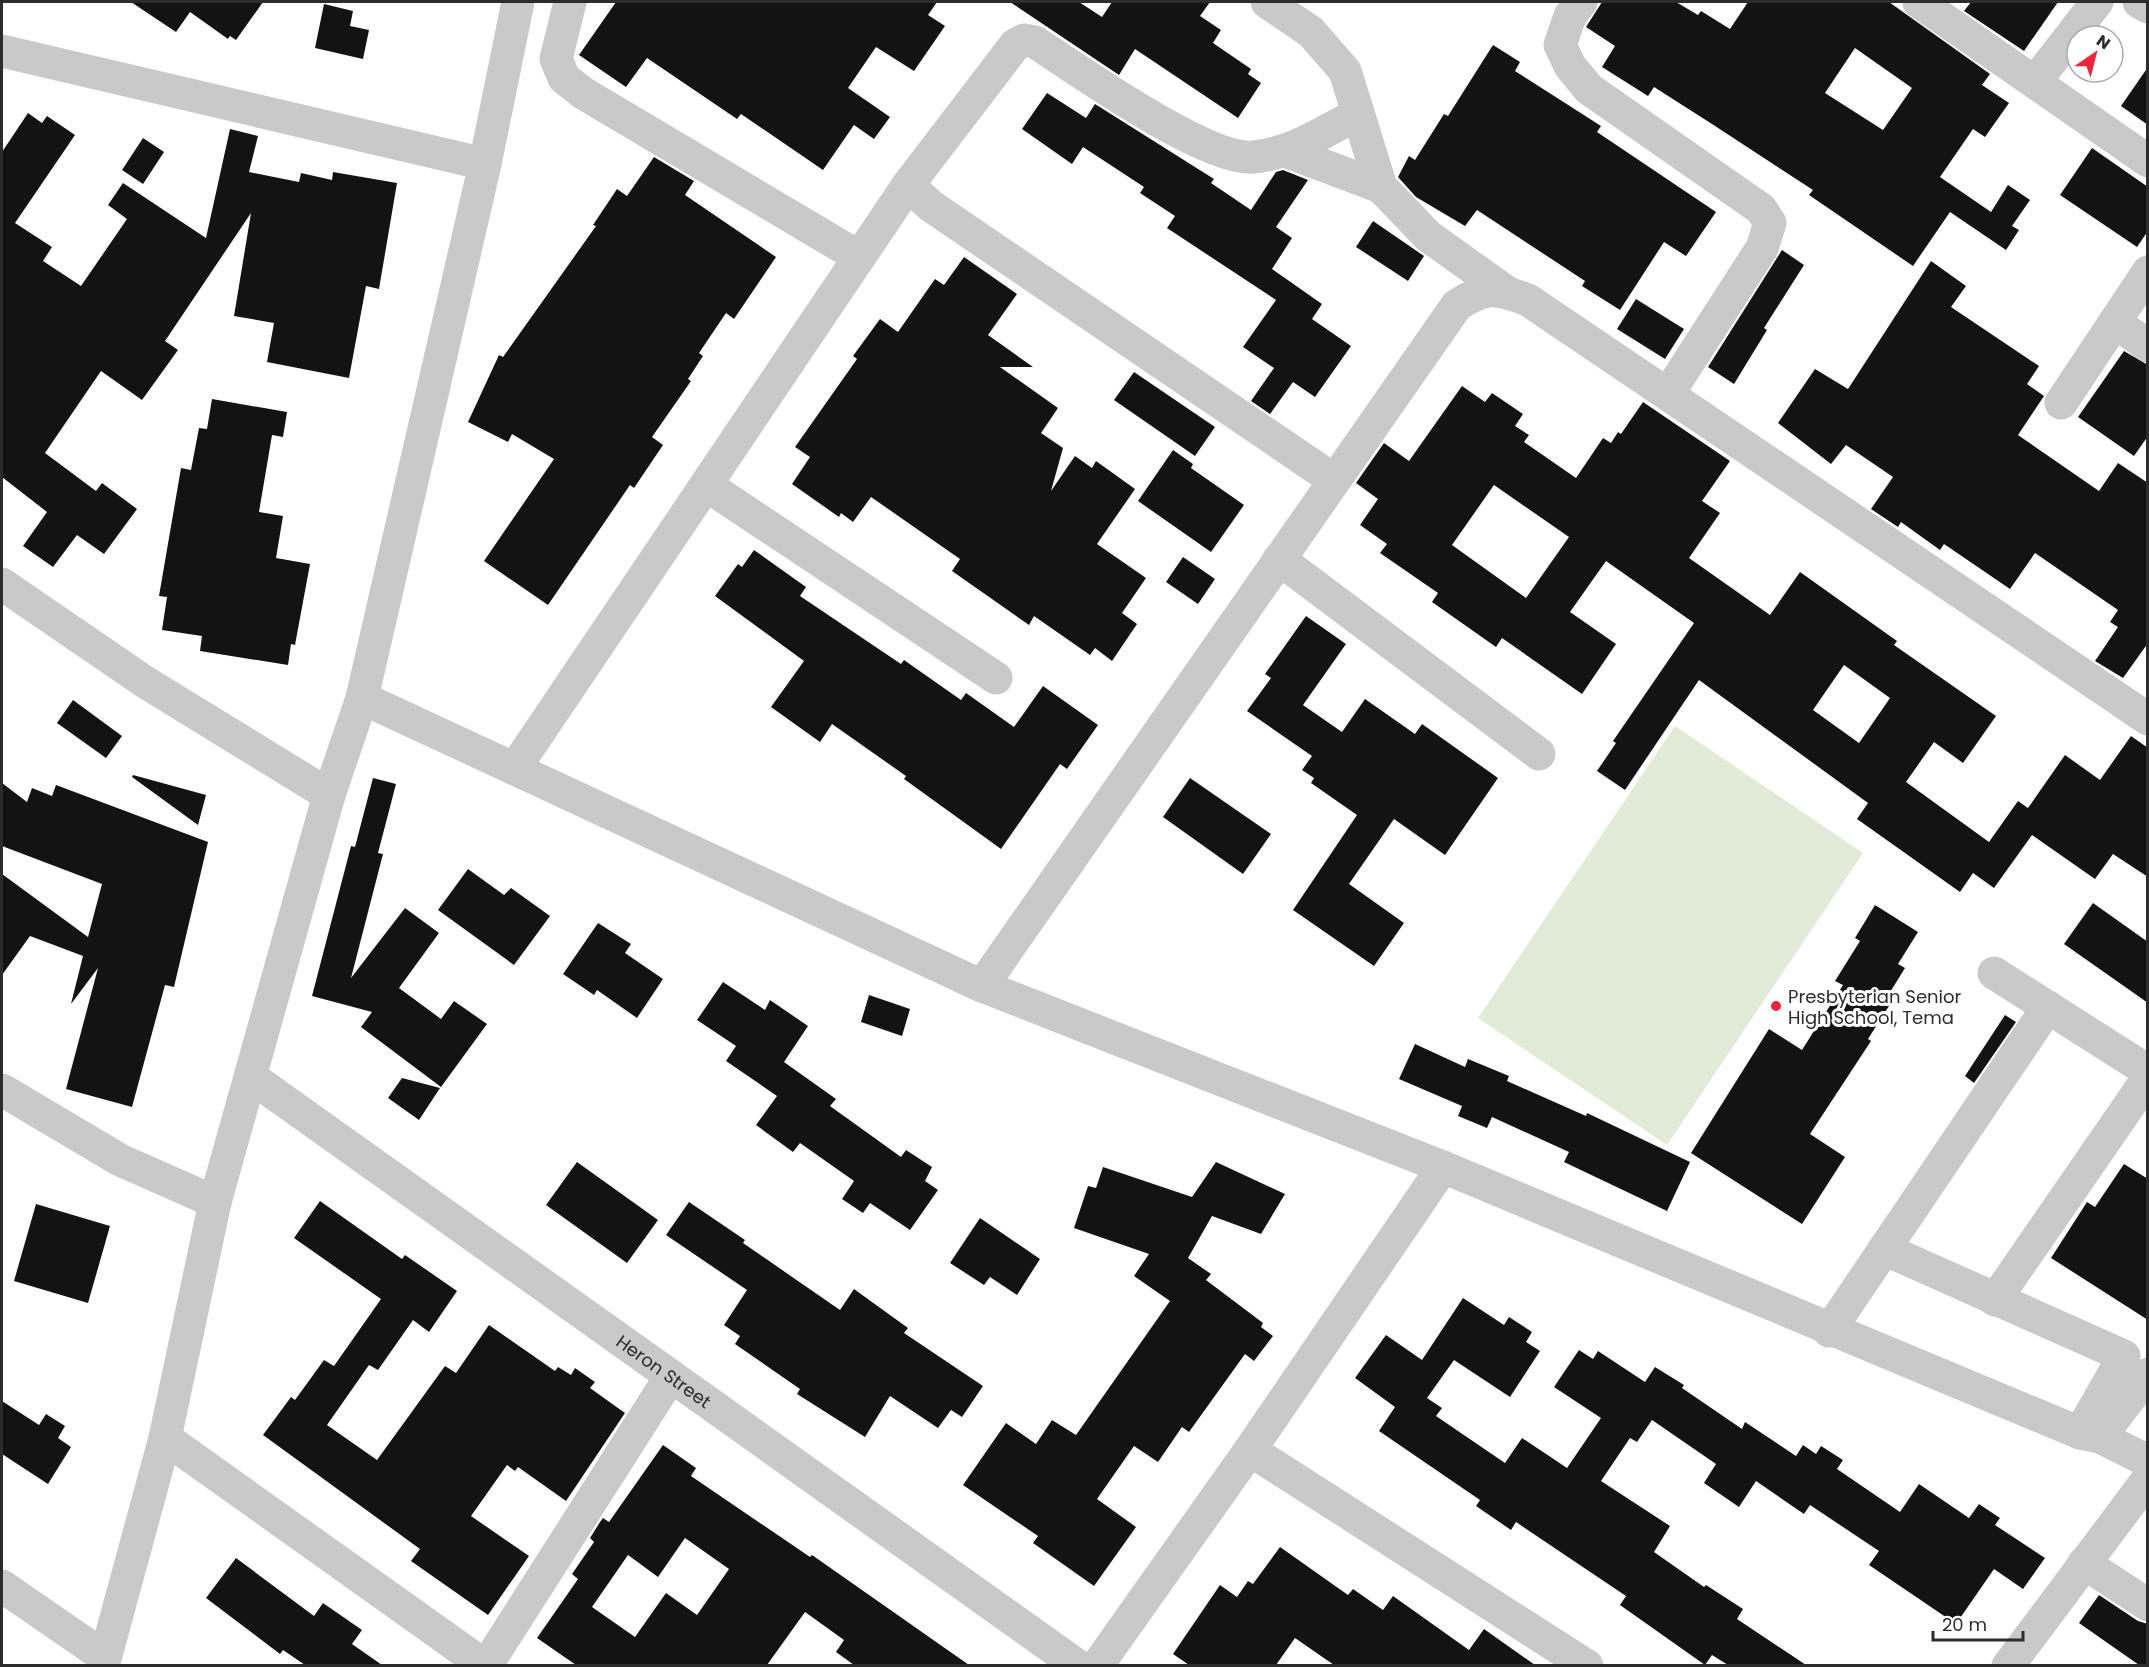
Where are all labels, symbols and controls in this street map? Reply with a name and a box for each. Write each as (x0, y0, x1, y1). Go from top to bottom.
north arrow (2065, 24, 2125, 84)
text: N (2092, 29, 2115, 55)
place label: Presbyterian Senior High School, Tema (1788, 984, 1962, 1030)
marker: Presbyterian Senior High School, Tema (1769, 999, 1783, 1013)
street label: Heron Street (612, 1329, 716, 1413)
scale bar (1933, 1604, 2023, 1642)
text: 20 m (1942, 1612, 1987, 1637)

